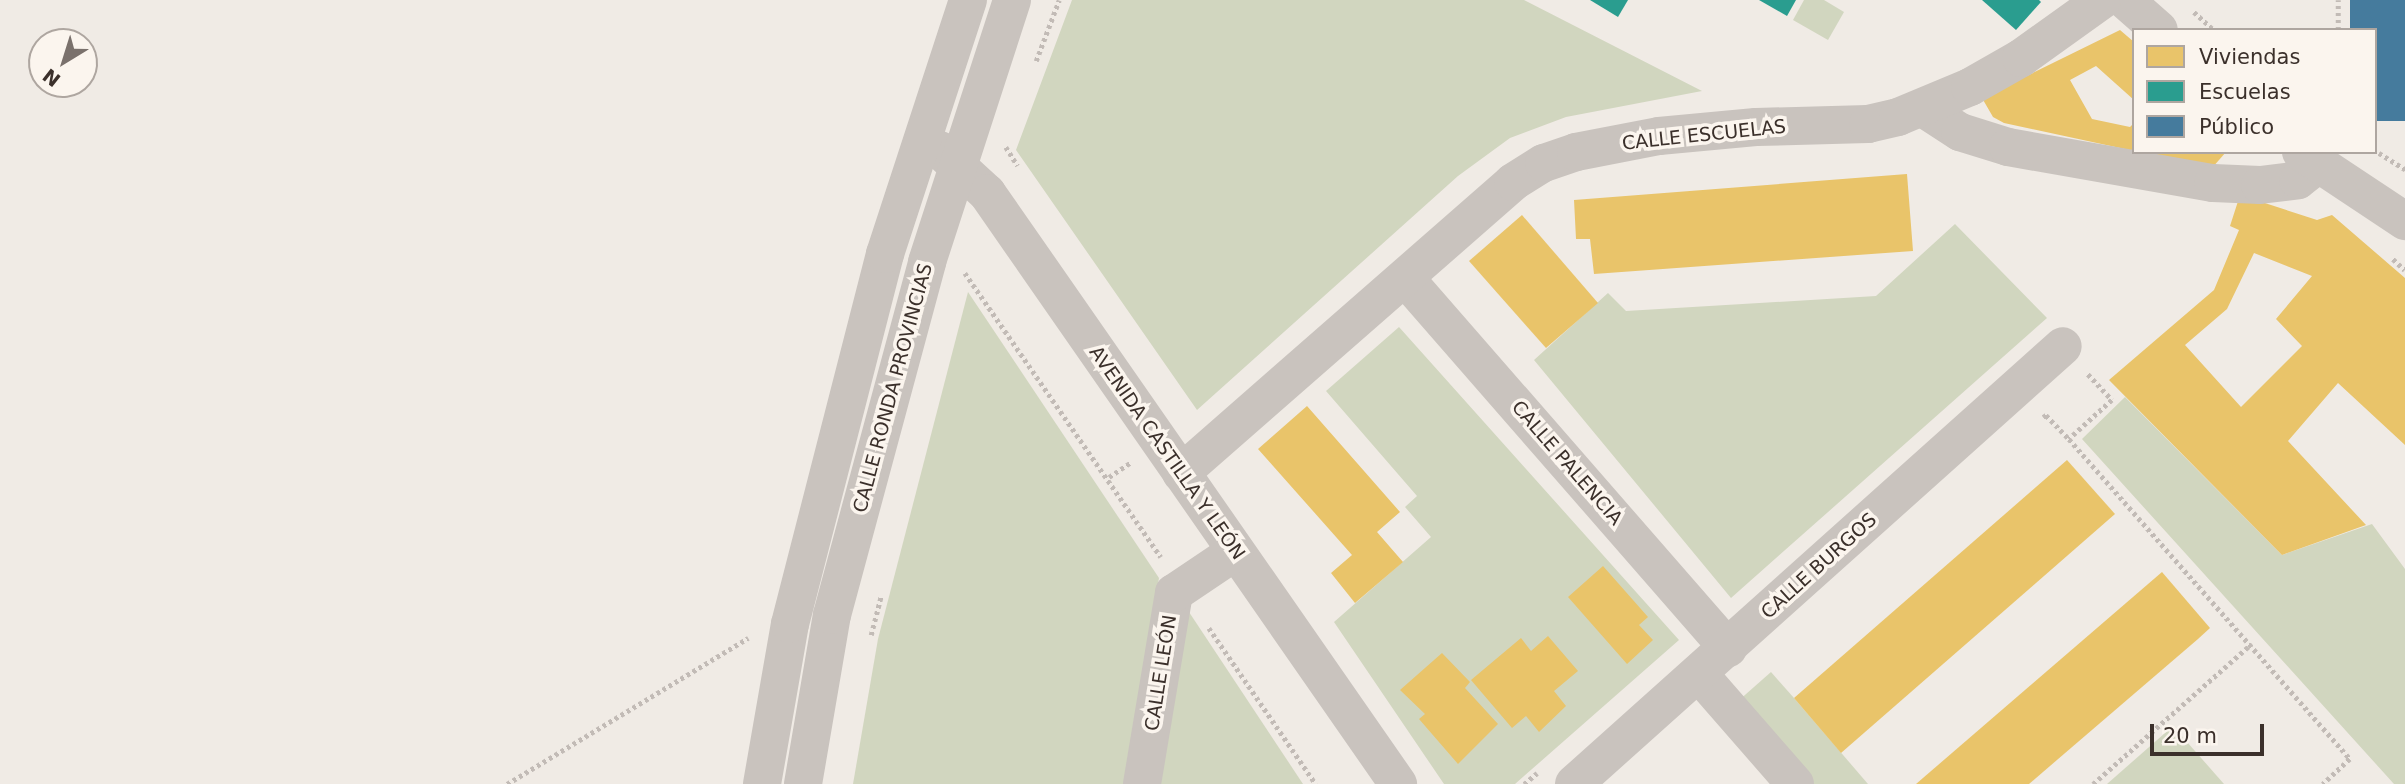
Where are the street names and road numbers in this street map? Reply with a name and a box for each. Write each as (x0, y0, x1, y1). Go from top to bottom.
street label: CALLE ESCUELAS (1621, 115, 1787, 155)
street label: CALLE RONDA PROVINCIAS (849, 261, 937, 515)
street label: AVENIDA CASTILLA Y LEÓN (1084, 342, 1250, 564)
street label: CALLE PALENCIA (1507, 396, 1627, 530)
street label: CALLE BURGOS (1757, 508, 1881, 624)
street label: CALLE LEÓN (1141, 613, 1181, 733)

